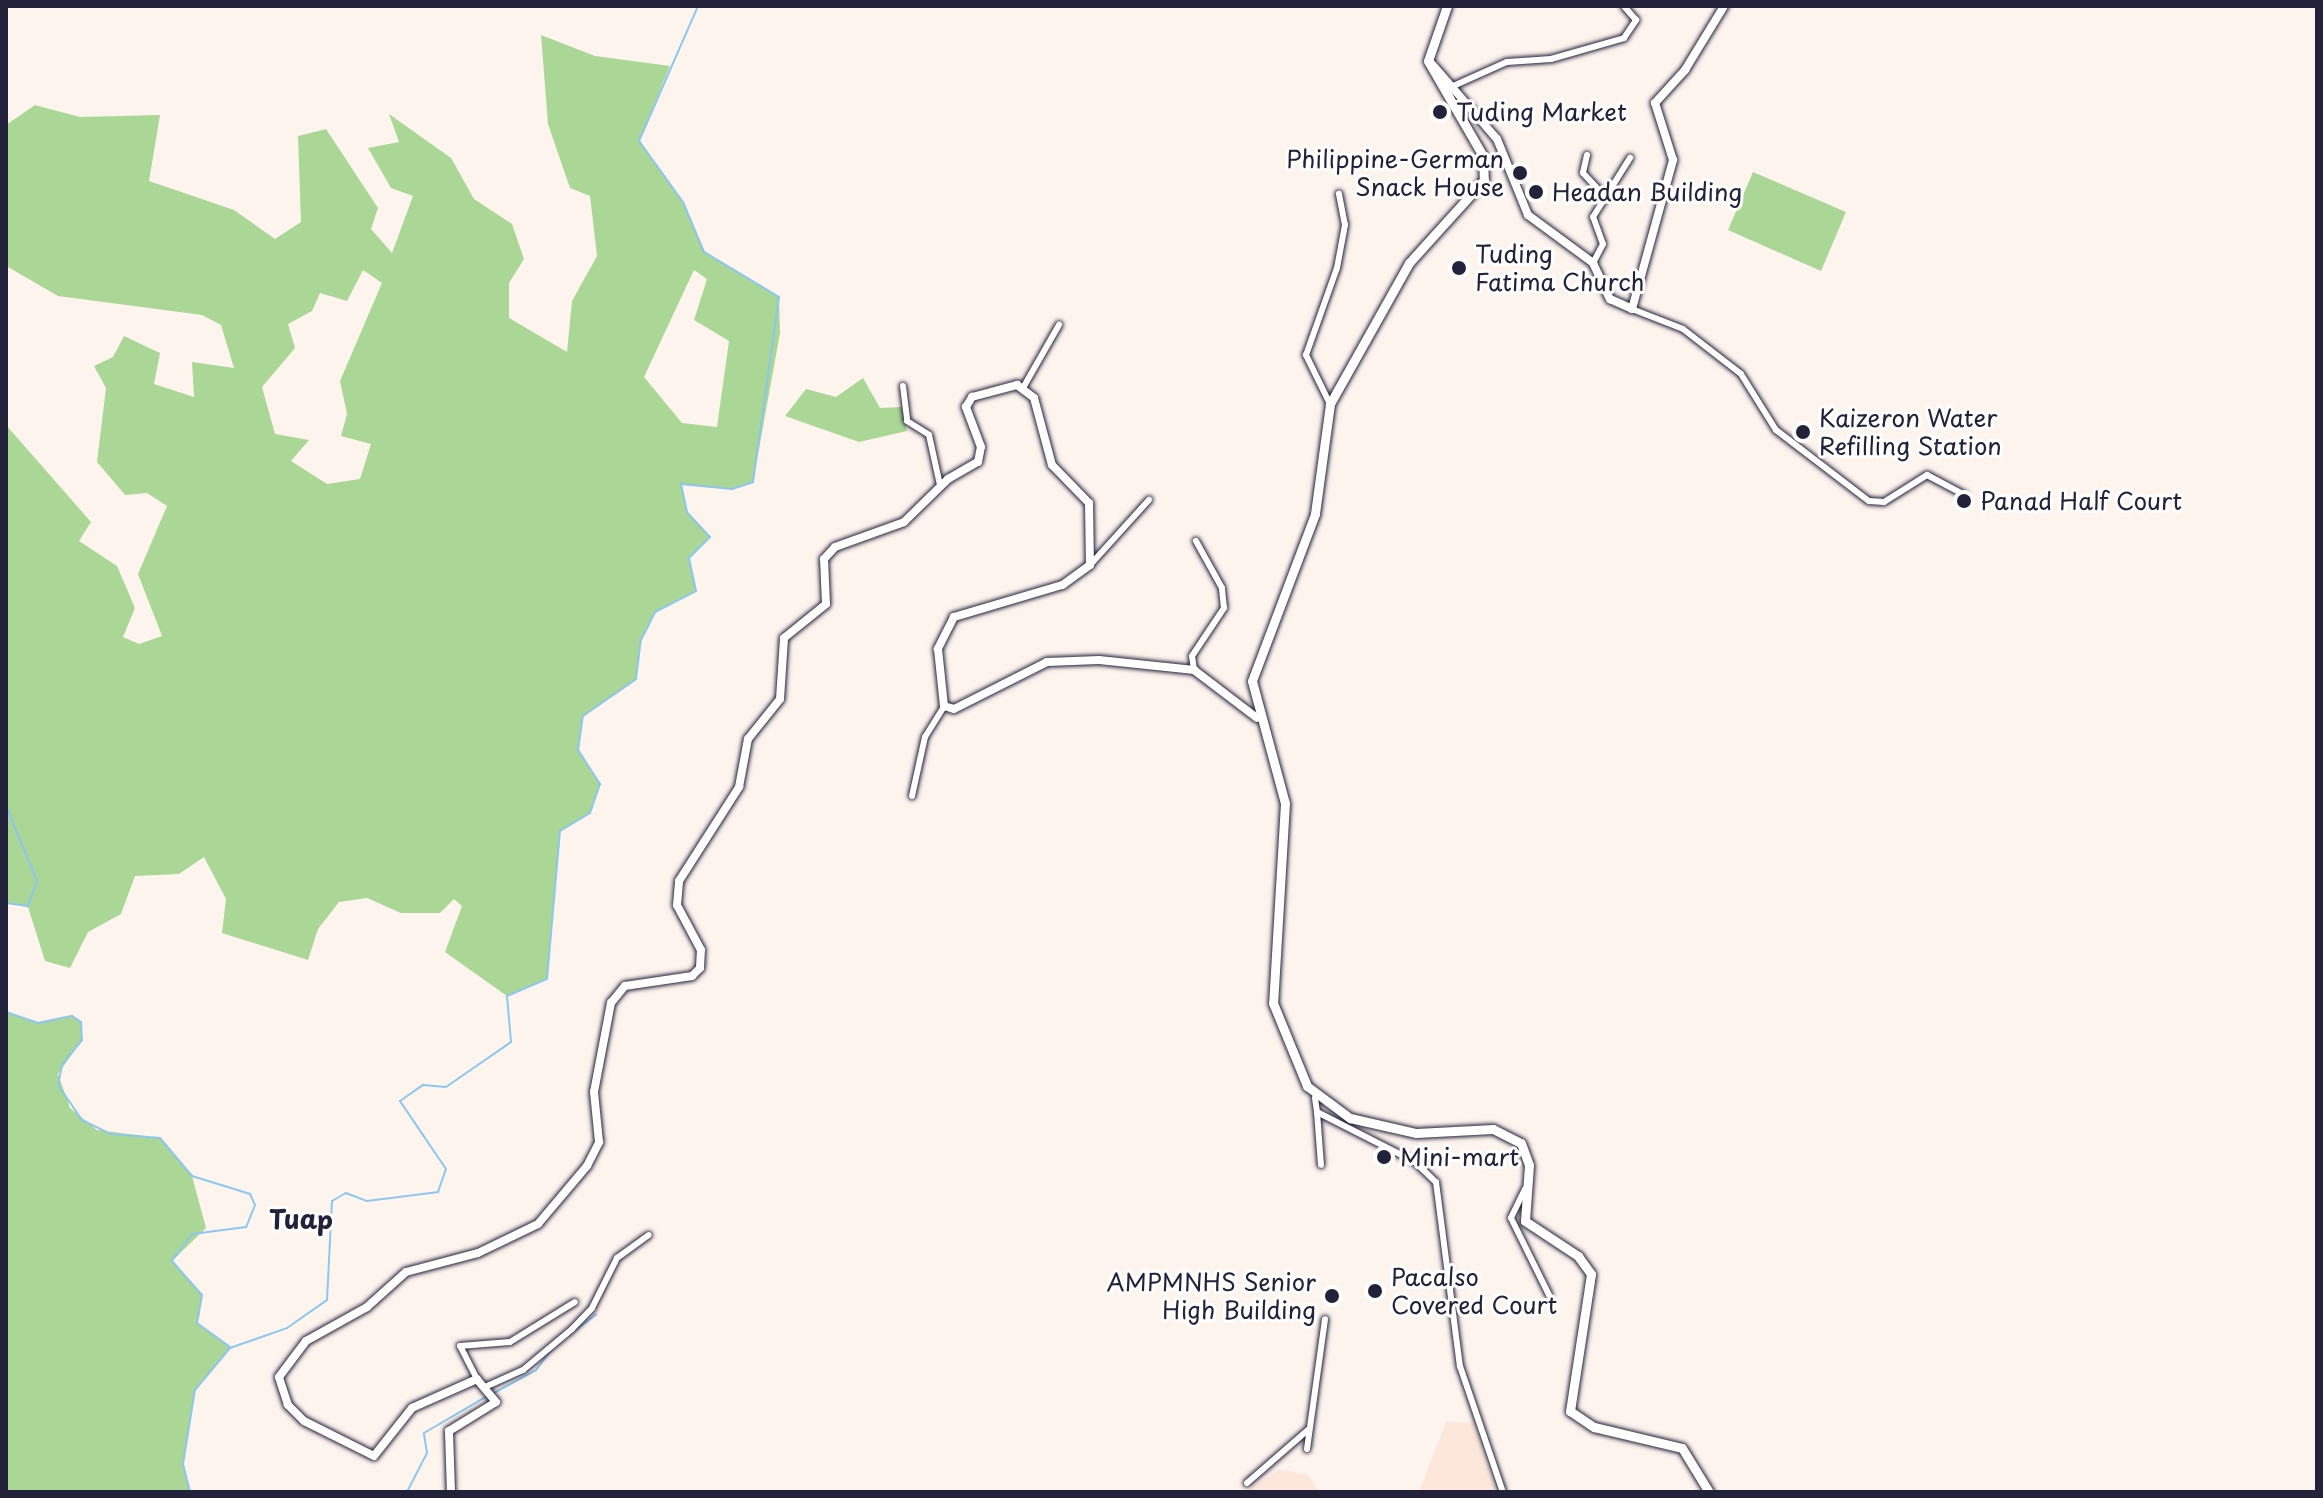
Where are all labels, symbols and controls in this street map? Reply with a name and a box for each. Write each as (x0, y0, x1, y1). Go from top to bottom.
place label: Tuding Market (1456, 98, 1626, 126)
marker: Tuding Market (1431, 103, 1449, 121)
place label: Philippine-German Snack House (1286, 145, 1504, 201)
marker: Philippine-German Snack House (1511, 164, 1529, 182)
place label: Headan Building (1552, 178, 1742, 206)
marker: Headan Building (1527, 183, 1545, 201)
place label: Tuding Fatima Church (1475, 240, 1646, 296)
marker: Tuding Fatima Church (1450, 259, 1468, 277)
place label: Kaizeron Water Refilling Station (1819, 404, 2000, 460)
marker: Kaizeron Water Refilling Station (1794, 423, 1812, 441)
place label: Panad Half Court (1980, 487, 2184, 515)
marker: Panad Half Court (1955, 492, 1973, 510)
place label: Mini-mart (1400, 1143, 1519, 1171)
marker: Mini-mart (1375, 1148, 1393, 1166)
district label: Tuap (269, 1203, 333, 1235)
place label: Pacalso Covered Court (1391, 1263, 1559, 1319)
place label: AMPMNHS Senior High Building (1106, 1268, 1316, 1324)
marker: Pacalso Covered Court (1366, 1282, 1384, 1300)
marker: AMPMNHS Senior High Building (1323, 1287, 1341, 1305)

